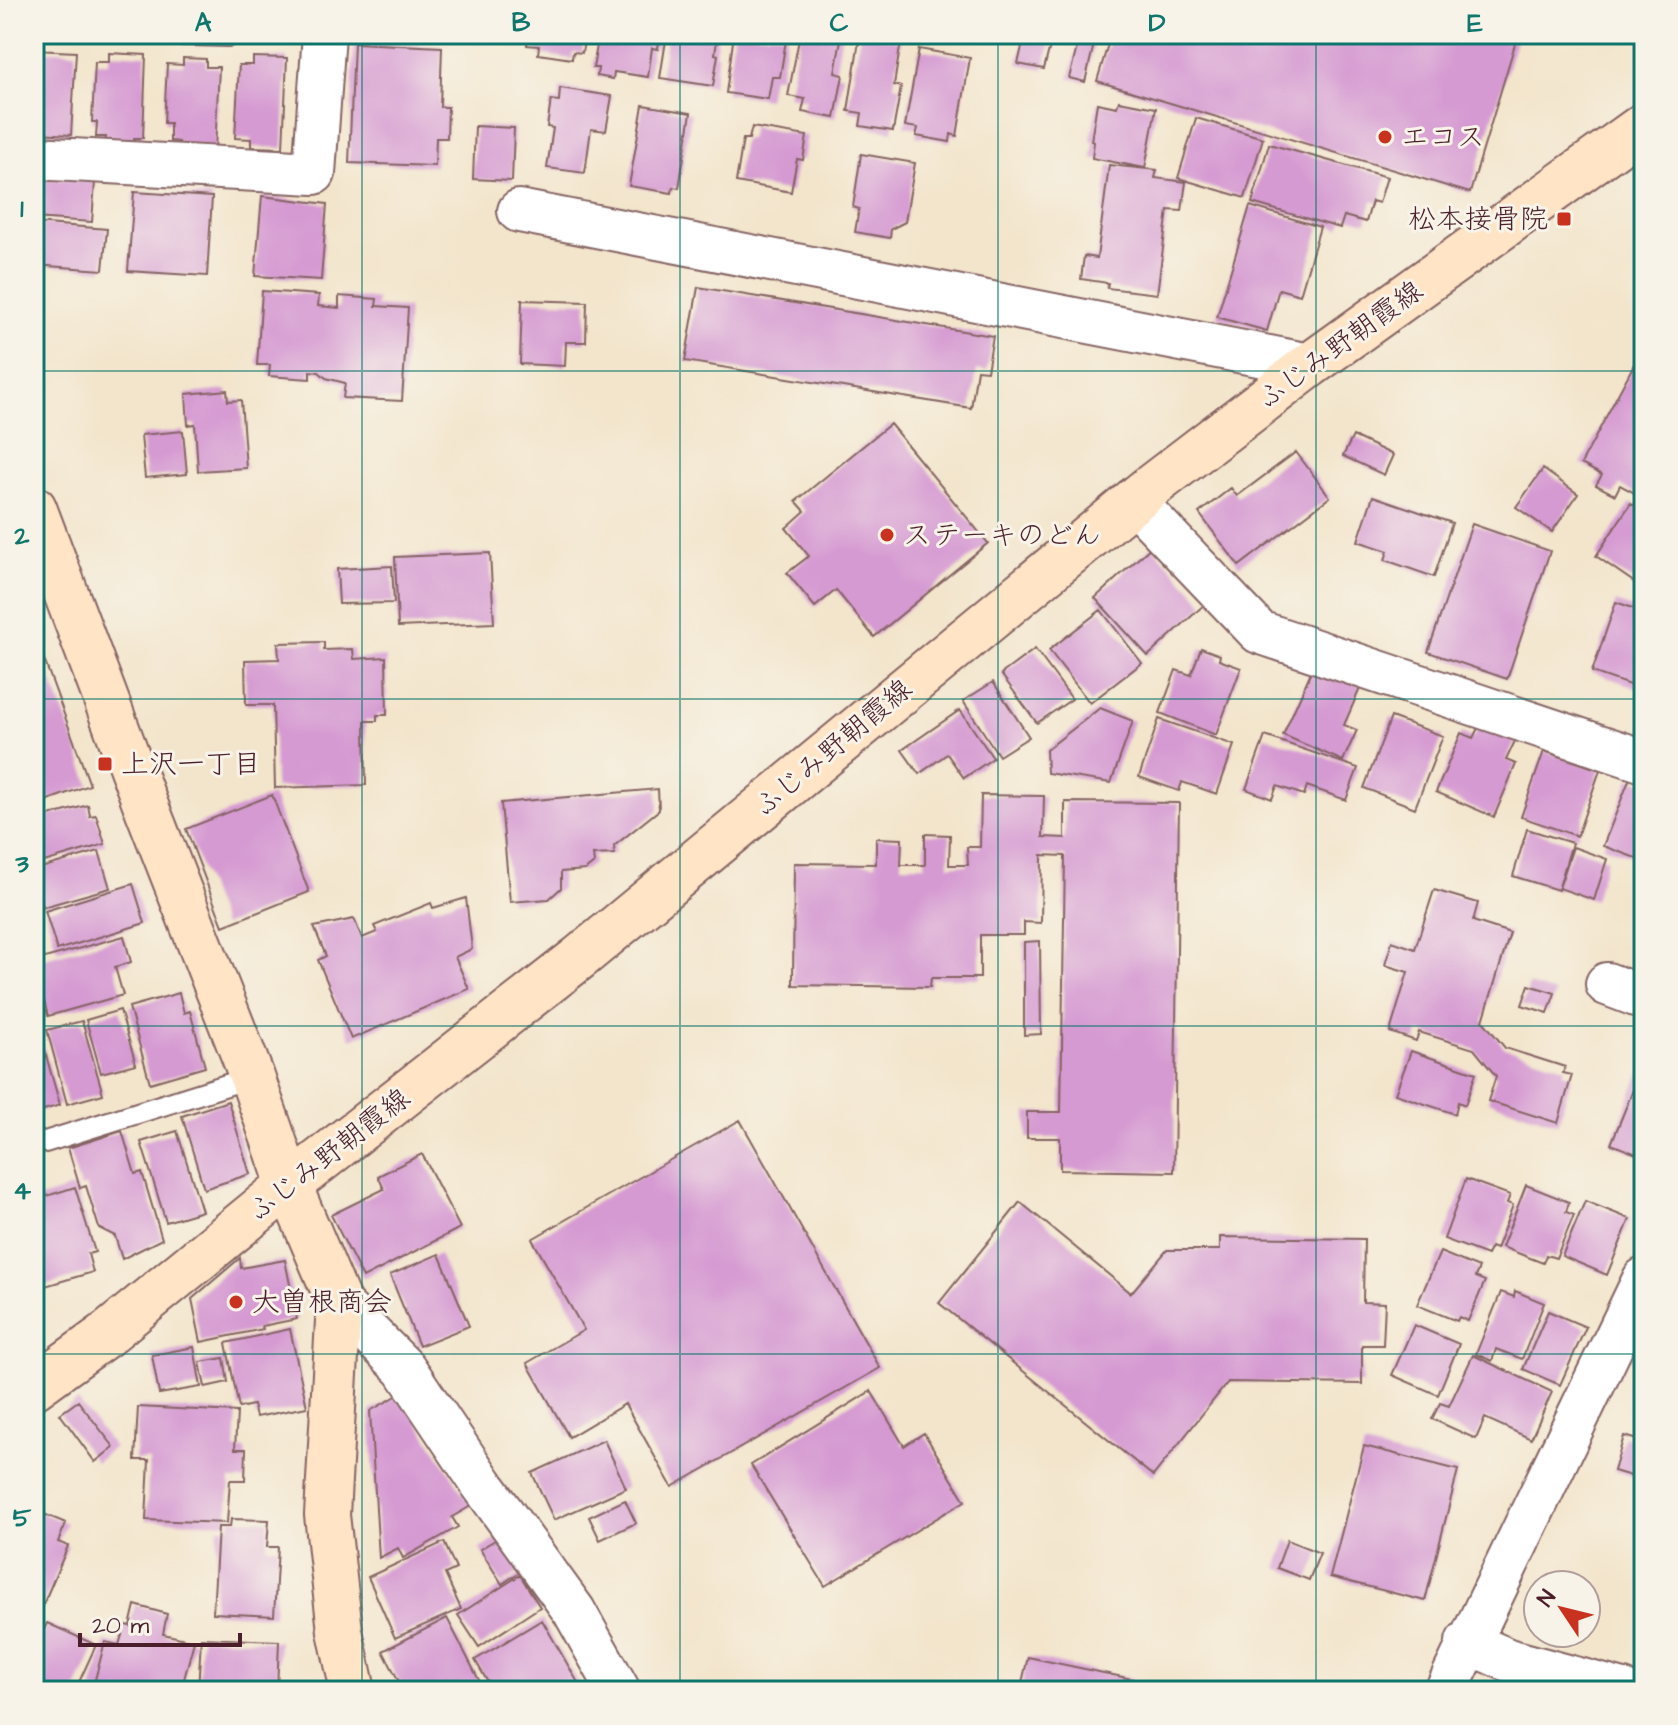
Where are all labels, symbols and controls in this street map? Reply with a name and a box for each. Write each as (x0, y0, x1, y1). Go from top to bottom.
text: A (195, 5, 212, 41)
text: B (512, 5, 531, 41)
text: C (830, 5, 849, 41)
text: D (1149, 5, 1166, 41)
text: E (1467, 5, 1483, 41)
place label: エコス (1401, 118, 1485, 157)
marker: エコス (1376, 128, 1394, 146)
text: 1 (20, 191, 24, 227)
place label: 松本接骨院 (1408, 200, 1548, 239)
marker: 松本接骨院 (1555, 210, 1573, 228)
street label: ふじみ野朝霞線 (1249, 272, 1431, 418)
place label: ステーキのどん (903, 516, 1101, 555)
text: 2 (14, 518, 30, 554)
marker: ステーキのどん (878, 526, 896, 544)
street label: ふじみ野朝霞線 (745, 670, 921, 826)
place label: 上沢一丁目 (121, 745, 261, 784)
marker: 上沢一丁目 (96, 755, 114, 773)
text: 3 (14, 846, 29, 882)
street label: ふじみ野朝霞線 (240, 1079, 418, 1231)
text: 4 (13, 1173, 31, 1209)
place label: 大曽根商会 (252, 1283, 392, 1322)
marker: 大曽根商会 (227, 1293, 245, 1311)
text: 5 (13, 1500, 32, 1536)
north arrow (1522, 1569, 1602, 1649)
text: N (1530, 1584, 1564, 1613)
scale bar (80, 1597, 240, 1647)
text: 20 m (92, 1609, 149, 1643)

